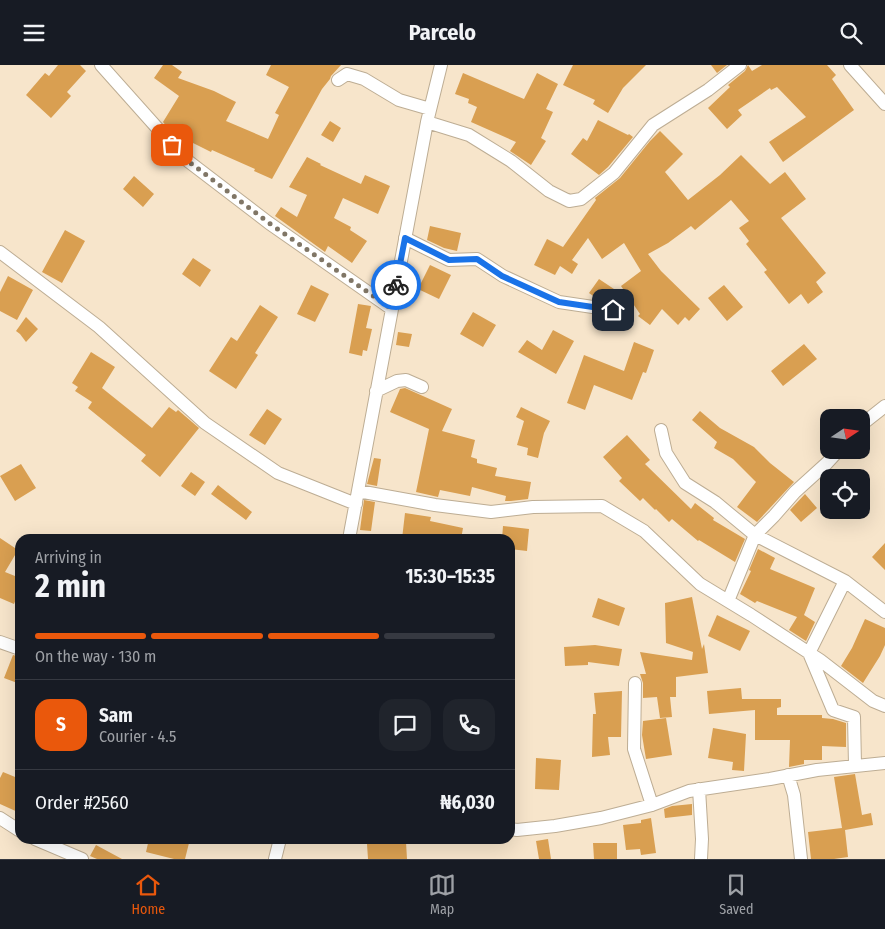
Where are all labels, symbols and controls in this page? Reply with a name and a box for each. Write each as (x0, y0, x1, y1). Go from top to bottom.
icon: menu (20, 19, 48, 47)
text: Parcelo (409, 19, 476, 46)
icon: search (837, 19, 865, 47)
pin (151, 124, 193, 166)
icon: bag (158, 131, 186, 159)
courier (371, 260, 421, 310)
icon: bike (382, 271, 410, 299)
pin (592, 289, 634, 331)
icon: home (599, 296, 627, 324)
north arrow (820, 409, 870, 459)
map controls (820, 409, 870, 519)
button: locate (820, 469, 870, 519)
text: Arriving in (35, 548, 102, 567)
text: 15:30–15:35 (406, 565, 495, 588)
text: 2 min (35, 567, 106, 605)
text: On the way · 130 m (35, 647, 156, 666)
button: chat (379, 699, 431, 751)
button: phone (443, 699, 495, 751)
text: Sam (99, 704, 133, 727)
text: S (56, 713, 66, 736)
text: Courier · 4.5 (99, 727, 176, 746)
text: Order #2560 (35, 791, 129, 814)
text: ₦6,030 (440, 791, 495, 814)
tab: Home (132, 871, 165, 918)
tab: Map (428, 871, 456, 918)
tab: Saved (719, 871, 753, 918)

